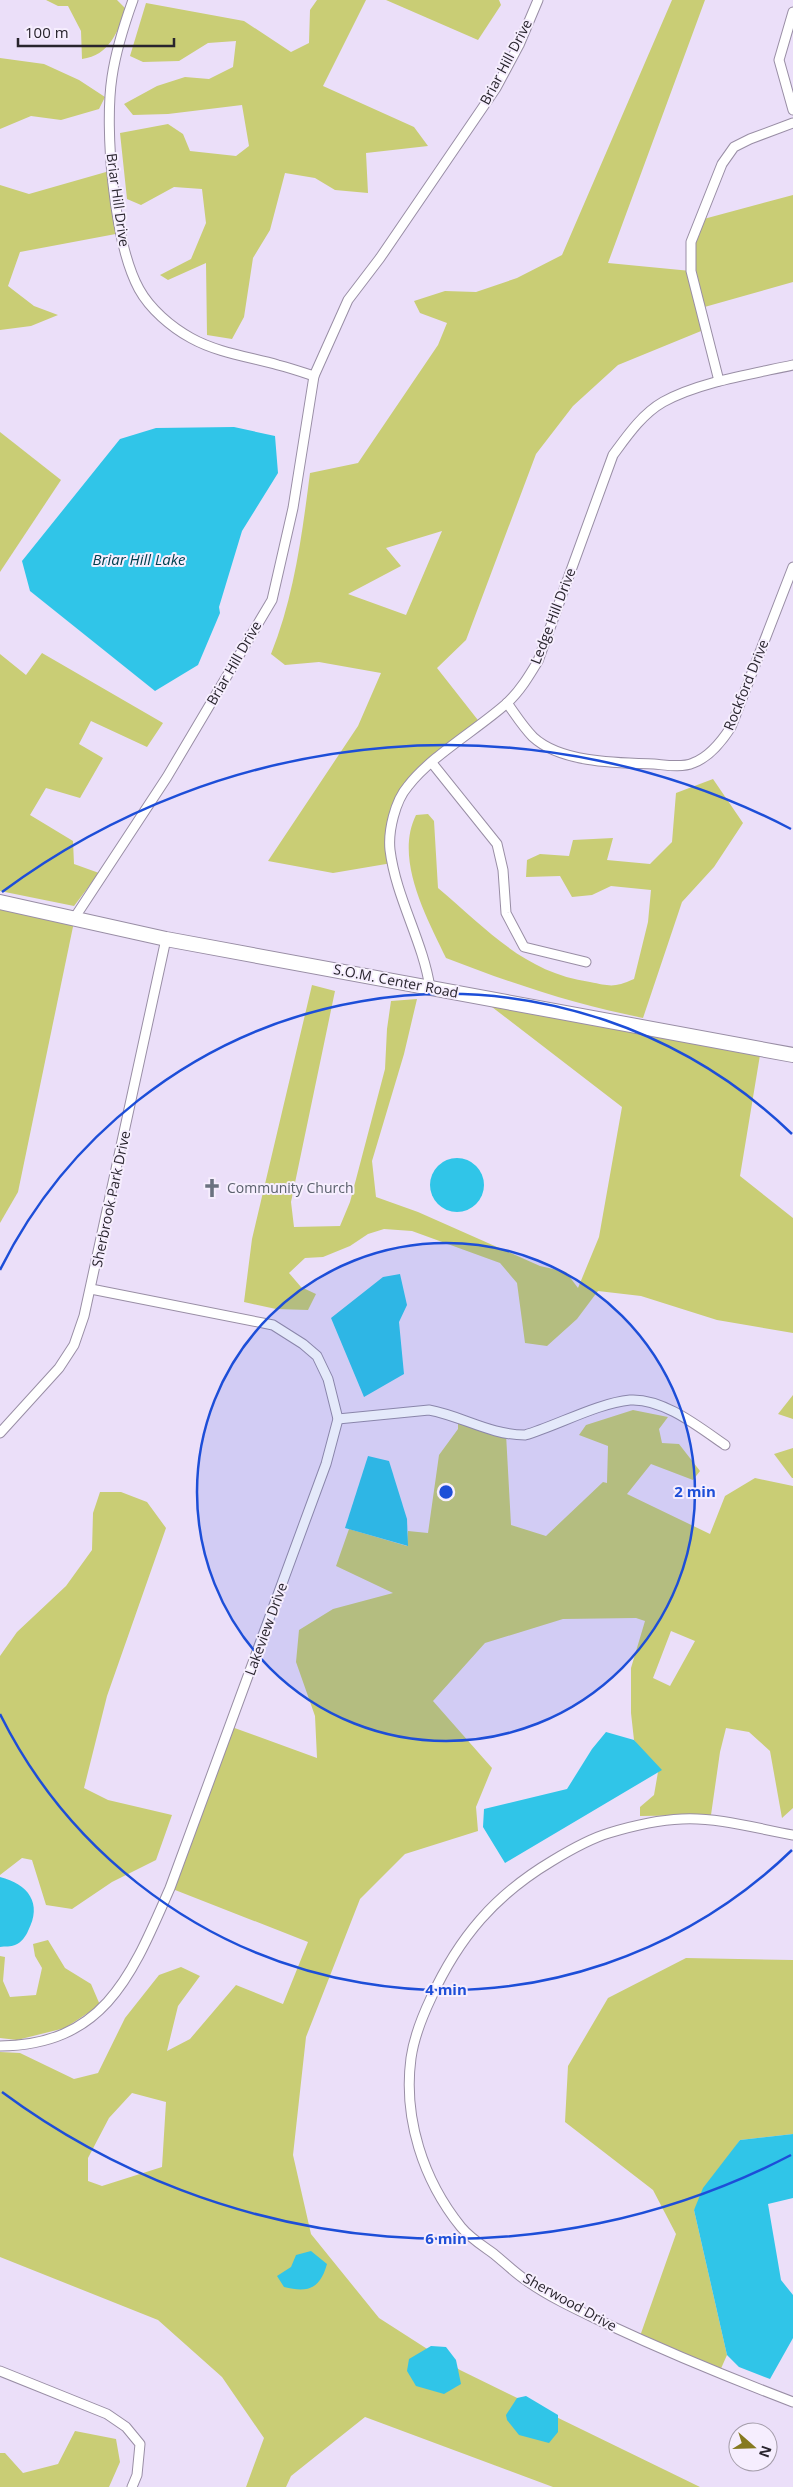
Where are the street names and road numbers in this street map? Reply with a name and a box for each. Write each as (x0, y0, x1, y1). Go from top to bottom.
street label: Briar Hill Drive (475, 16, 536, 108)
street label: Briar Hill Drive (103, 152, 134, 248)
street label: Ledge Hill Drive (525, 565, 580, 667)
street label: Briar Hill Drive (202, 617, 265, 708)
street label: Rockford Drive (719, 636, 772, 733)
street label: S.O.M. Center Road (332, 959, 460, 1002)
street label: Sherbrook Park Drive (87, 1129, 134, 1269)
street label: Lakeview Drive (240, 1580, 291, 1678)
street label: Sherwood Drive (520, 2268, 620, 2335)

